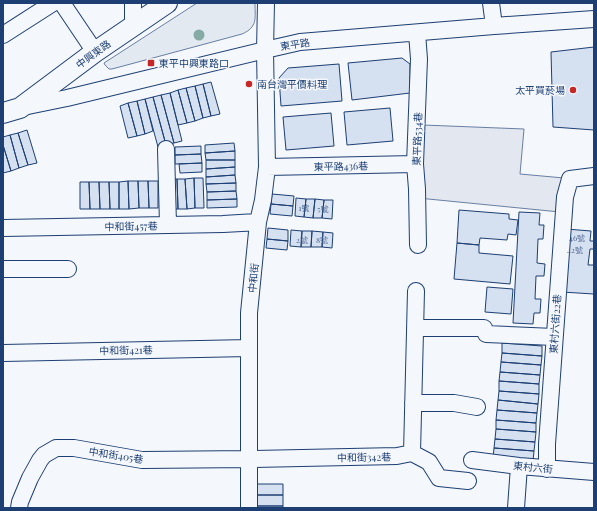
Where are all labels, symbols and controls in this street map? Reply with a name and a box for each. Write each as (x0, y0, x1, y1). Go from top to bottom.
street label: 東平路 (279, 35, 311, 53)
street label: 中興東路 (73, 37, 113, 71)
place label: 東平中興東路口 (159, 56, 229, 70)
marker: 東平中興東路口 (146, 58, 156, 68)
place label: 南台灣平價料理 (257, 77, 327, 91)
marker: 南台灣平價料理 (244, 79, 254, 89)
place label: 太平買菸場 (515, 83, 565, 97)
marker: 太平買菸場 (568, 85, 578, 95)
street label: 東平路534巷 (409, 112, 425, 166)
street label: 東平路436巷 (314, 159, 368, 173)
house number: 1號 (299, 202, 309, 213)
house number: 5號 (317, 203, 329, 214)
street label: 中和街457巷 (104, 219, 158, 233)
house number: 46號 (569, 232, 585, 243)
house number: 2號 (296, 234, 308, 245)
house number: 8號 (316, 234, 328, 245)
house number: 42號 (567, 244, 583, 255)
street label: 中和街 (244, 262, 262, 294)
street label: 東村六街22巷 (546, 294, 564, 354)
street label: 中和街421巷 (99, 343, 153, 357)
street label: 中和街405巷 (88, 444, 144, 466)
street label: 中和街342巷 (337, 450, 391, 464)
street label: 東村六街 (512, 458, 554, 476)

